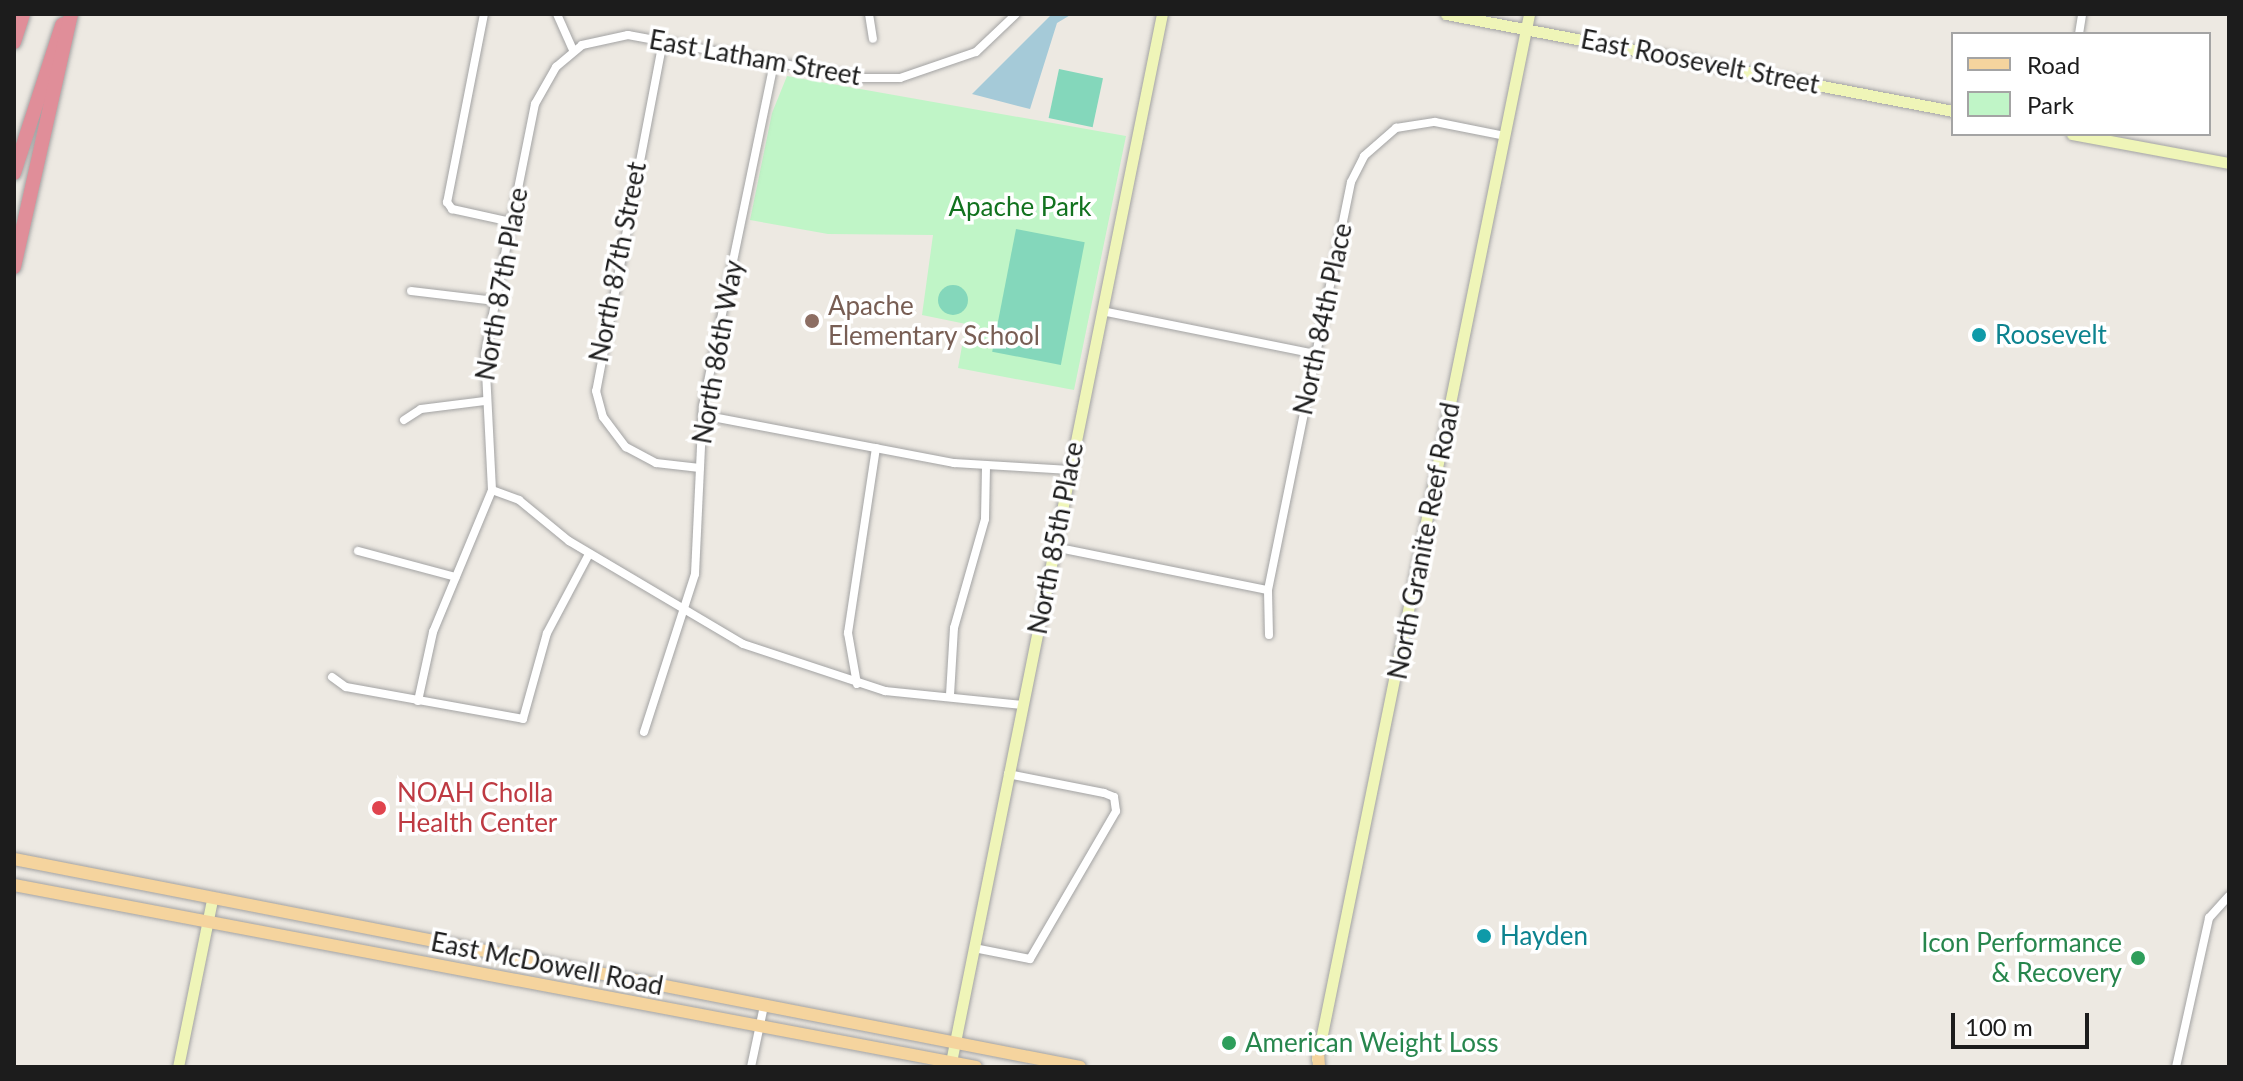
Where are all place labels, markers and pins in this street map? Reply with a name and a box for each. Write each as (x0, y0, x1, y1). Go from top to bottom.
place label: Apache Elementary School (828, 290, 1041, 352)
marker: Apache Elementary School (803, 312, 821, 330)
place label: Roosevelt (1995, 319, 2107, 351)
marker: Roosevelt (1970, 326, 1988, 344)
place label: NOAH Cholla Health Center (397, 777, 557, 838)
marker: NOAH Cholla Health Center (368, 797, 390, 819)
place label: Hayden (1500, 920, 1588, 952)
marker: Hayden (1475, 927, 1493, 945)
place label: Icon Performance & Recovery (1921, 927, 2122, 988)
marker: Icon Performance & Recovery (2129, 949, 2147, 967)
place label: American Weight Loss (1245, 1027, 1499, 1059)
marker: American Weight Loss (1220, 1034, 1238, 1052)

